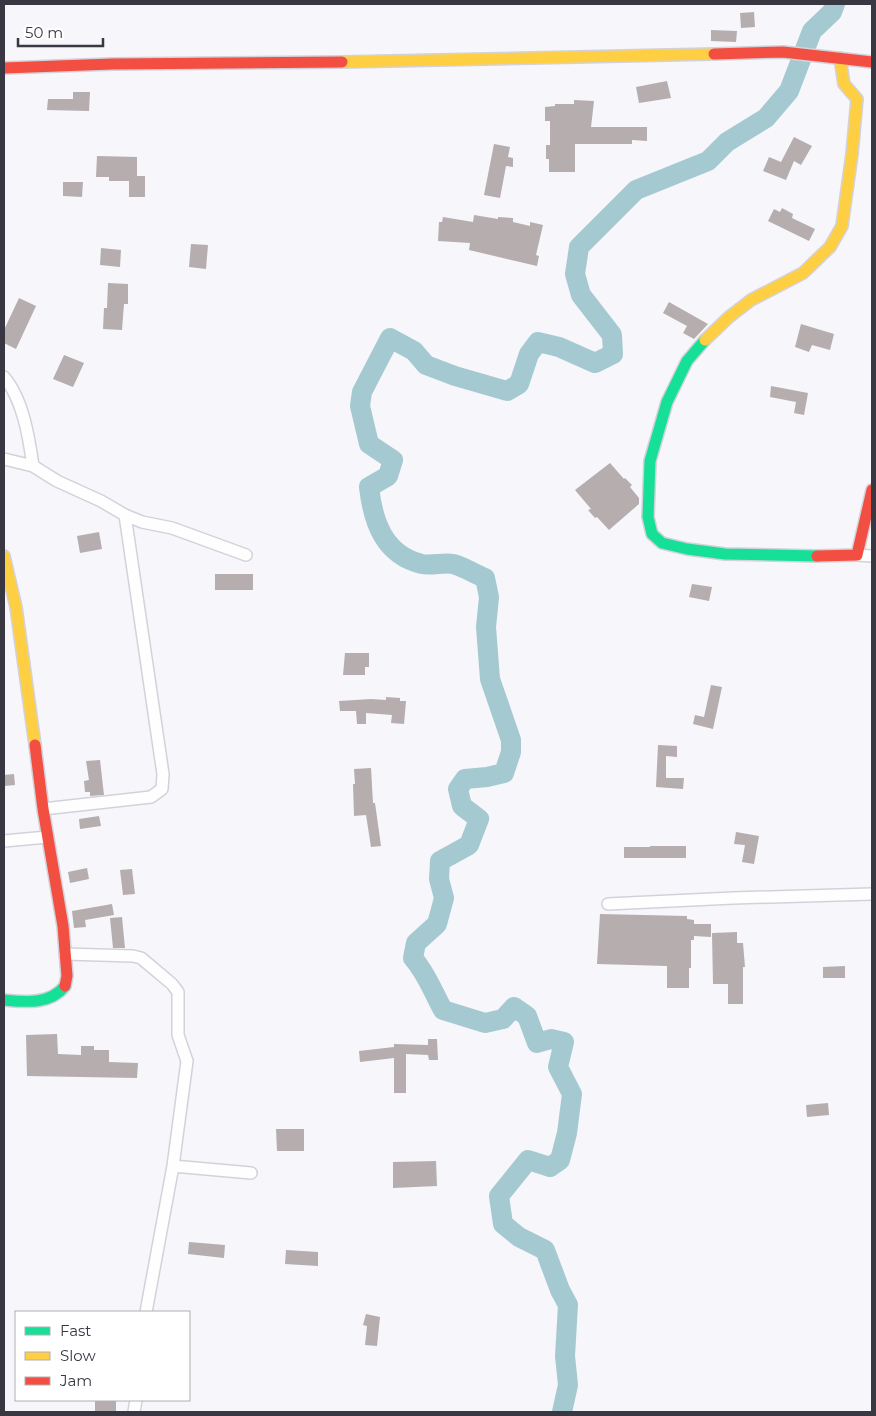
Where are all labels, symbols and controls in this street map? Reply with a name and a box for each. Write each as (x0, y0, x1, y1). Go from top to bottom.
scale bar (18, 15, 102, 47)
text: 50 m (25, 23, 63, 42)
legend (15, 1311, 190, 1401)
text: Fast (60, 1321, 91, 1340)
text: Slow (60, 1346, 96, 1365)
text: Jam (59, 1371, 92, 1390)

